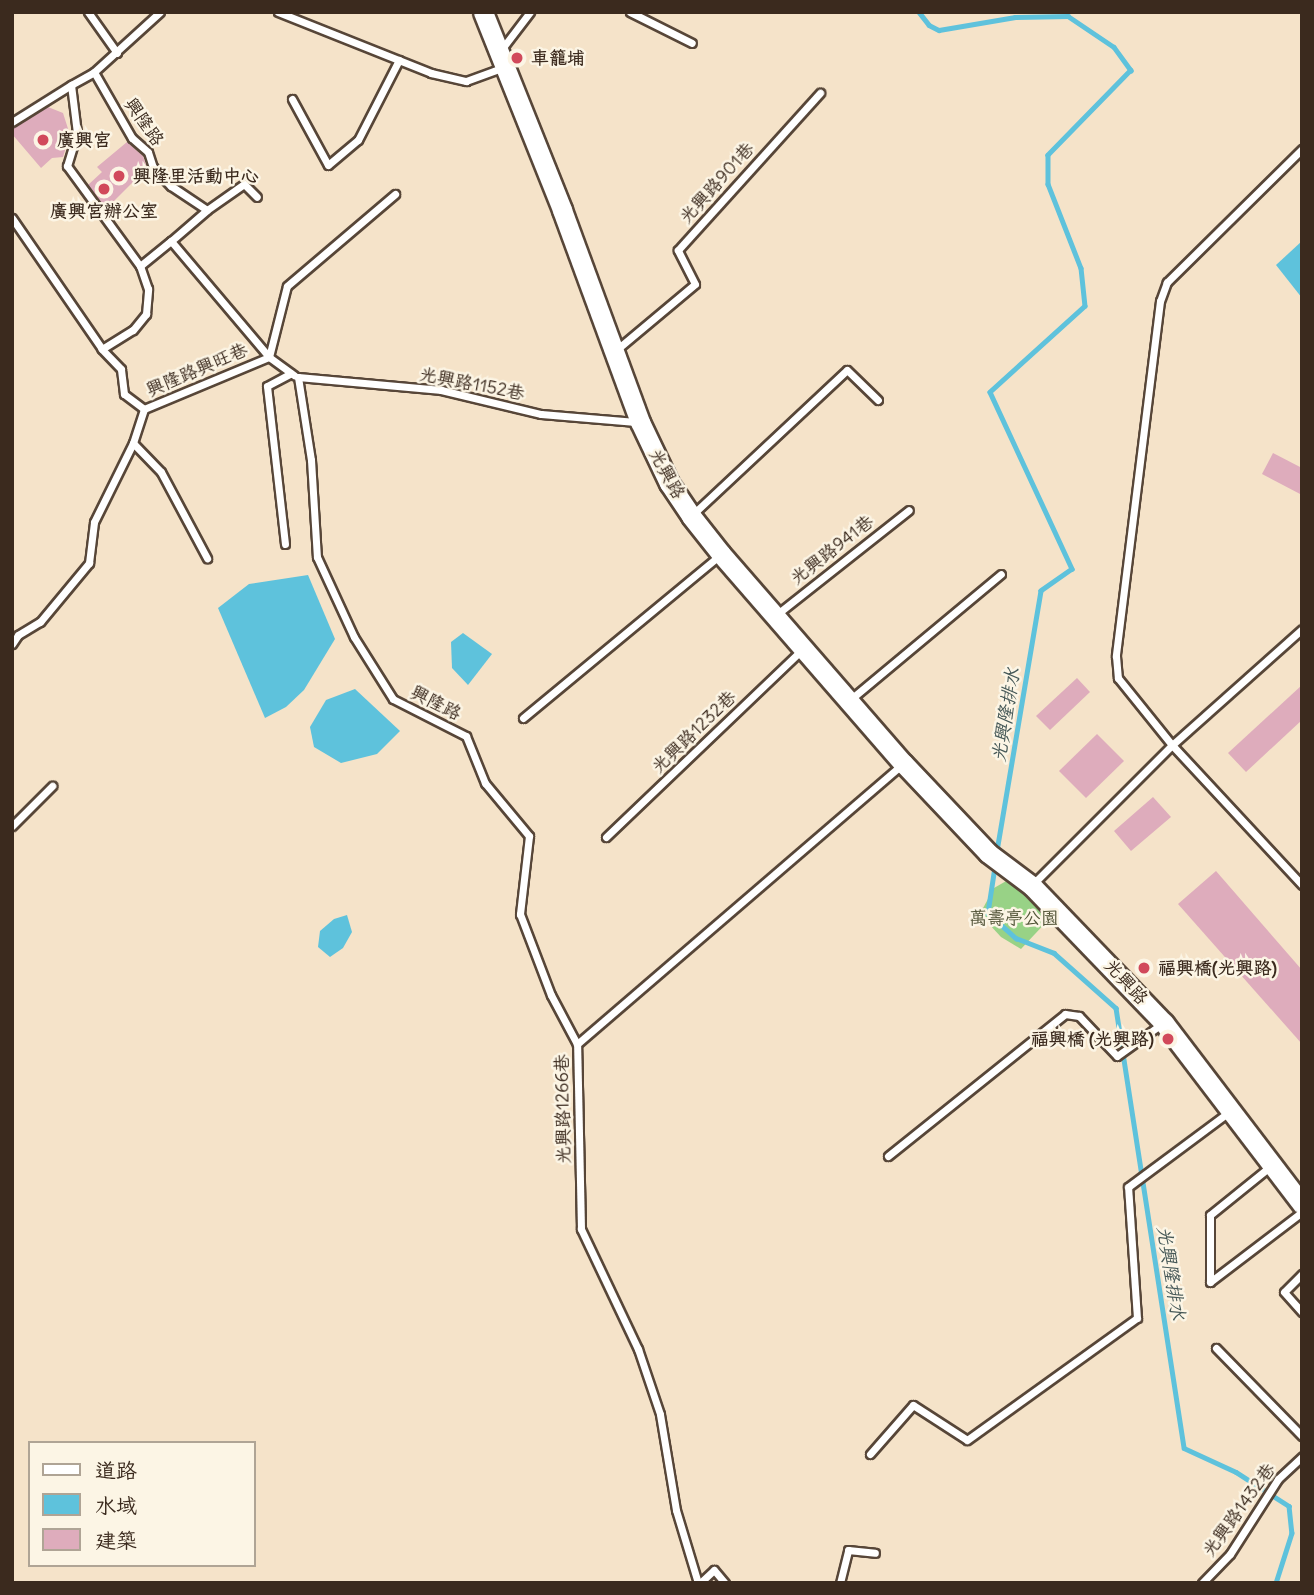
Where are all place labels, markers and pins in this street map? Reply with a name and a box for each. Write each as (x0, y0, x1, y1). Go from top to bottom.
place label: 車籠埔 (531, 47, 585, 69)
marker: 車籠埔 (509, 50, 525, 66)
place label: 廣興宮 (57, 129, 111, 151)
marker: 廣興宮 (35, 132, 51, 148)
place label: 興隆里活動中心 (133, 165, 259, 187)
marker: 興隆里活動中心 (111, 168, 127, 184)
marker: 廣興宮辦公室 (96, 181, 112, 197)
place label: 廣興宮辦公室 (50, 200, 158, 222)
place label: 福興橋(光興路) (1158, 957, 1277, 979)
marker: 福興橋(光興路) (1136, 960, 1152, 976)
place label: 福興橋 (光興路) (1031, 1028, 1154, 1050)
marker: 福興橋 (光興路) (1160, 1031, 1176, 1047)

